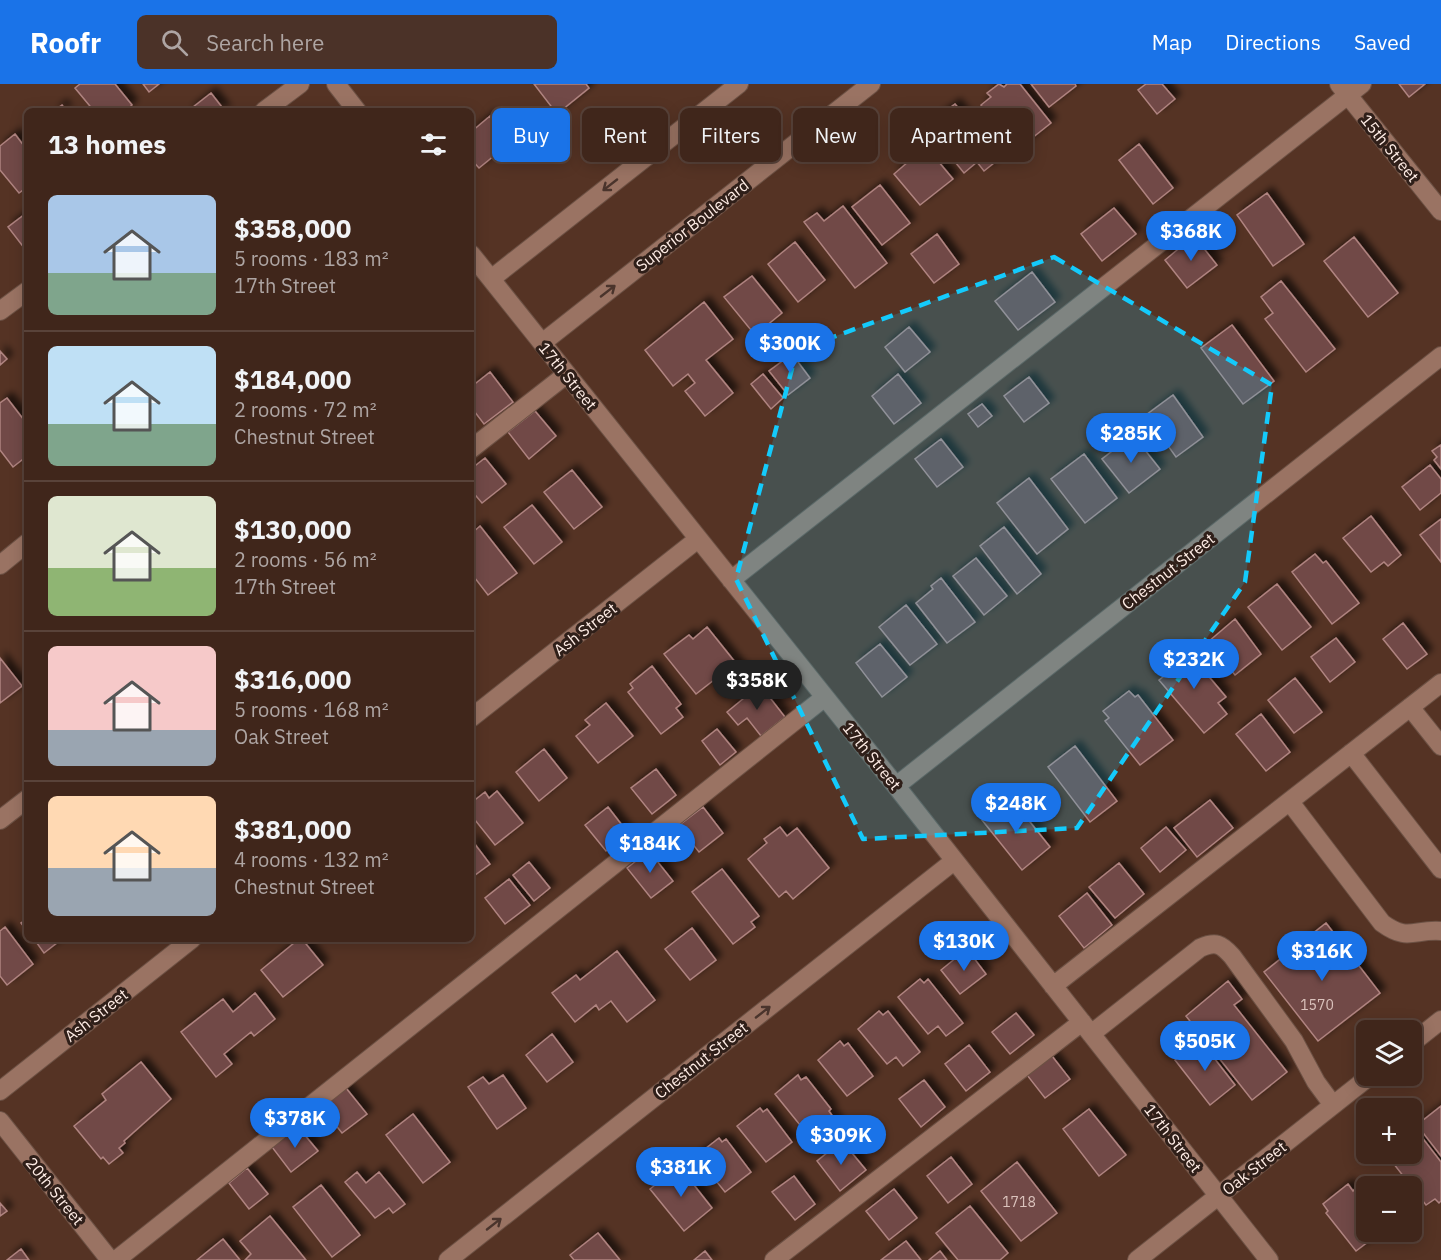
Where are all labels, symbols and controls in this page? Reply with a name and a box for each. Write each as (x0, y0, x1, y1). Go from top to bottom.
search box (137, 15, 557, 69)
text: Roofr (30, 24, 101, 61)
icon: search (158, 26, 191, 59)
text: Search here (206, 28, 324, 57)
text: Map (1152, 28, 1192, 56)
text: Directions (1225, 28, 1321, 56)
text: Saved (1354, 28, 1411, 56)
chip: Buy (492, 108, 570, 162)
chip: Rent (582, 108, 668, 162)
chip: Filters (680, 108, 781, 162)
chip: New (793, 108, 878, 162)
chip: Apartment (890, 108, 1033, 162)
street label: 15th Street (1357, 110, 1423, 186)
text: 13 homes (48, 127, 166, 161)
icon: filters (417, 128, 450, 161)
street label: Superior Boulevard (632, 175, 752, 275)
one-way arrow (602, 179, 618, 192)
text: $358,000 (234, 211, 351, 245)
pin: $368K (1149, 211, 1233, 262)
text: $368K (1160, 217, 1222, 244)
icon: home (96, 219, 168, 291)
text: 5 rooms · 183 m² (234, 245, 389, 272)
text: 17th Street (234, 272, 336, 299)
one-way arrow (599, 285, 615, 298)
pin: $300K (748, 323, 832, 374)
text: $300K (759, 329, 821, 356)
street label: 17th Street (535, 338, 601, 414)
text: $184,000 (234, 362, 351, 396)
icon: home (96, 370, 168, 442)
text: 2 rooms · 72 m² (234, 396, 377, 423)
pin: $285K (1089, 413, 1173, 464)
text: $285K (1100, 419, 1162, 446)
text: Chestnut Street (234, 423, 375, 450)
text: $130,000 (234, 512, 351, 546)
icon: home (96, 520, 168, 592)
street label: Chestnut Street (1117, 528, 1219, 614)
text: 2 rooms · 56 m² (234, 546, 377, 573)
text: 17th Street (234, 573, 336, 600)
street label: Ash Street (549, 598, 621, 660)
pin: $232K (1152, 639, 1236, 690)
text: $232K (1163, 645, 1225, 672)
pin: $358K (715, 660, 799, 711)
text: $316,000 (234, 662, 351, 696)
text: $358K (726, 666, 788, 693)
icon: home (96, 670, 168, 742)
text: 5 rooms · 168 m² (234, 696, 389, 723)
street label: 17th Street (839, 718, 905, 794)
text: Oak Street (234, 723, 329, 750)
pin: $248K (974, 783, 1058, 834)
text: $248K (985, 789, 1047, 816)
text: $381,000 (234, 812, 351, 846)
icon: home (96, 820, 168, 892)
pin: $184K (608, 823, 692, 874)
text: $184K (619, 829, 681, 856)
text: 4 rooms · 132 m² (234, 846, 389, 873)
text: Chestnut Street (234, 873, 375, 900)
pin: $130K (922, 921, 1006, 972)
text: $130K (933, 927, 995, 954)
pin: $316K (1280, 931, 1364, 982)
text: $316K (1291, 937, 1353, 964)
street label: Ash Street (60, 984, 132, 1046)
house number: 1570 (1300, 996, 1334, 1014)
one-way arrow (754, 1006, 770, 1019)
street label: Chestnut Street (650, 1017, 752, 1103)
map controls (1356, 1020, 1422, 1242)
button: layers (1356, 1020, 1422, 1086)
pin: $505K (1163, 1021, 1247, 1072)
text: $505K (1174, 1027, 1236, 1054)
pin: $378K (253, 1098, 337, 1149)
button: + (1356, 1098, 1422, 1164)
street label: 17th Street (1140, 1100, 1206, 1176)
text: $378K (264, 1104, 326, 1131)
pin: $309K (799, 1115, 883, 1166)
text: $309K (810, 1121, 872, 1148)
street label: Oak Street (1218, 1137, 1290, 1199)
pin: $381K (639, 1147, 723, 1198)
street label: 20th Street (22, 1153, 88, 1229)
text: $381K (650, 1153, 712, 1180)
button: − (1356, 1176, 1422, 1242)
house number: 1718 (1002, 1193, 1036, 1211)
one-way arrow (486, 1217, 502, 1230)

